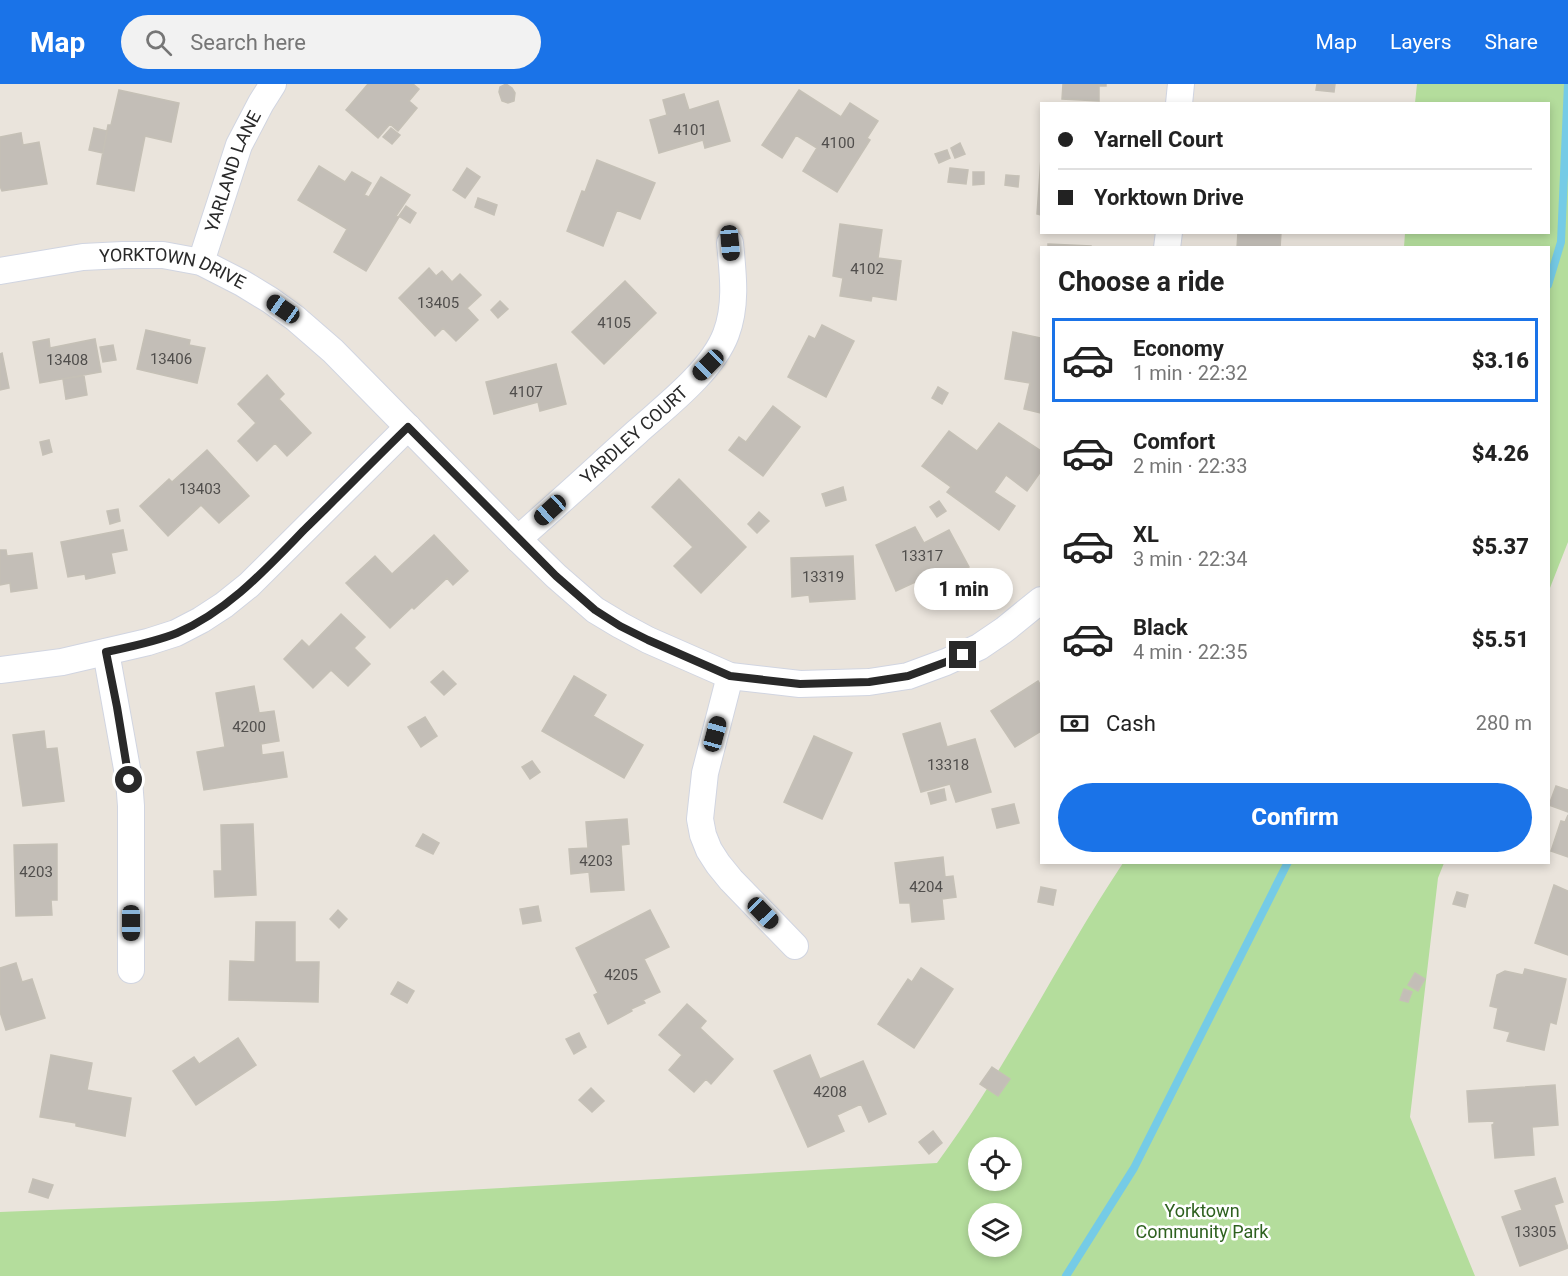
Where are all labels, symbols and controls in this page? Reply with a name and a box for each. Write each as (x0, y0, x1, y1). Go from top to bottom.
search box (121, 15, 541, 69)
text: Map (30, 26, 85, 59)
icon: search (142, 26, 175, 59)
text: Search here (190, 30, 306, 55)
text: Map (1315, 30, 1357, 54)
text: Layers (1390, 30, 1451, 54)
text: Share (1484, 30, 1538, 54)
street label: YARLAND LANE (200, 107, 265, 235)
house number: 4101 (673, 121, 707, 139)
text: Yarnell Court (1094, 127, 1223, 152)
house number: 4100 (821, 134, 855, 152)
text: Yorktown Drive (1094, 185, 1244, 210)
car (719, 224, 741, 262)
street label: YORKTOWN DRIVE (99, 244, 249, 293)
house number: 4102 (850, 260, 884, 278)
text: Choose a ride (1058, 266, 1224, 298)
car (263, 291, 303, 327)
house number: 13405 (417, 294, 459, 312)
house number: 4105 (597, 314, 631, 332)
icon: car (1061, 333, 1115, 387)
text: Economy (1133, 336, 1224, 361)
car (689, 346, 727, 384)
text: $3.16 (1472, 348, 1529, 373)
house number: 13406 (150, 350, 192, 368)
house number: 13408 (46, 351, 88, 369)
text: 1 min · 22:32 (1133, 361, 1248, 385)
street label: YARDLEY COURT (576, 381, 692, 488)
house number: 4107 (509, 383, 543, 401)
icon: car (1061, 426, 1115, 480)
text: Comfort (1133, 429, 1215, 454)
text: $4.26 (1472, 441, 1529, 466)
text: 2 min · 22:33 (1133, 454, 1248, 478)
house number: 13403 (179, 480, 221, 498)
car (531, 491, 569, 529)
icon: car (1061, 519, 1115, 573)
text: XL (1133, 522, 1159, 547)
text: $5.37 (1472, 534, 1529, 559)
house number: 13317 (901, 547, 943, 565)
text: 3 min · 22:34 (1133, 547, 1248, 571)
house number: 13319 (802, 568, 844, 586)
callout: 1 min (914, 568, 1012, 610)
text: 1 min (938, 577, 989, 601)
icon: car (1061, 612, 1115, 666)
text: Black (1133, 615, 1188, 640)
text: $5.51 (1472, 627, 1529, 652)
text: 4 min · 22:35 (1133, 640, 1248, 664)
route end (949, 641, 976, 668)
icon: cash (1058, 707, 1091, 740)
text: Cash (1106, 711, 1156, 736)
text: 280 m (1476, 711, 1532, 735)
car (702, 714, 728, 754)
house number: 4200 (232, 718, 266, 736)
house number: 13318 (927, 756, 969, 774)
route start (115, 766, 142, 793)
button: Confirm (1058, 783, 1532, 852)
house number: 4203 (579, 852, 613, 870)
house number: 4203 (19, 863, 53, 881)
house number: 4204 (909, 878, 943, 896)
car (744, 894, 782, 932)
car (122, 905, 140, 941)
house number: 4205 (604, 966, 638, 984)
house number: 4208 (813, 1083, 847, 1101)
map controls (968, 1137, 1022, 1257)
button: locate (968, 1137, 1022, 1191)
park label: Yorktown Community Park (1136, 1200, 1269, 1242)
button: layers (968, 1203, 1022, 1257)
house number: 13305 (1514, 1223, 1556, 1241)

